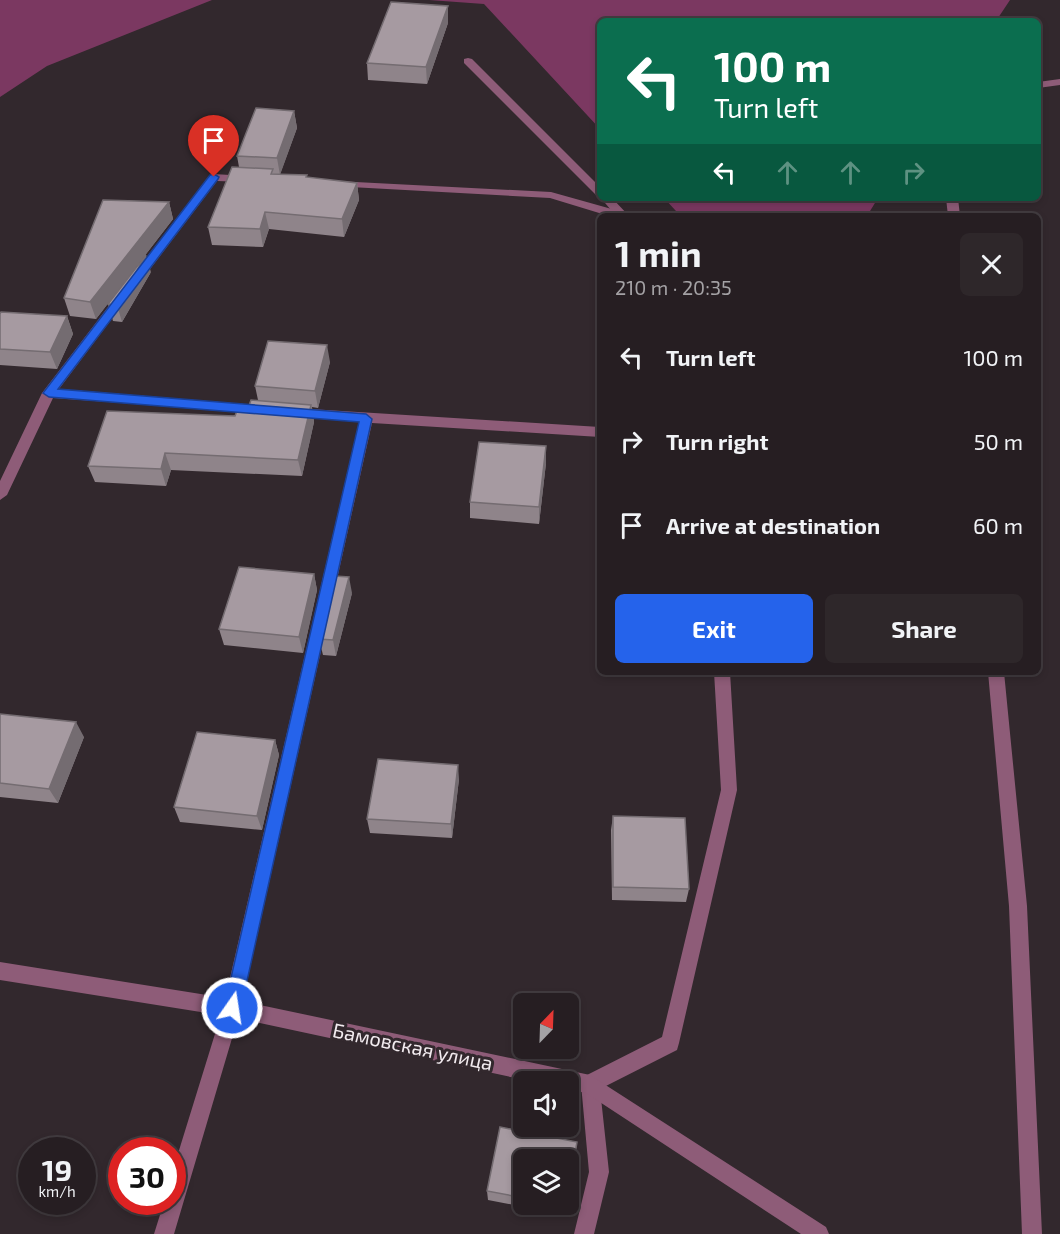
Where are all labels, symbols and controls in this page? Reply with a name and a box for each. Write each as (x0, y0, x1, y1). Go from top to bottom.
text: 100 m (714, 40, 831, 90)
icon: left (615, 42, 693, 120)
text: Turn left (714, 91, 818, 123)
pin (188, 115, 239, 177)
icon: arrive (197, 124, 230, 157)
icon: left (708, 156, 741, 189)
icon: ahead (771, 156, 804, 189)
icon: ahead (834, 156, 867, 189)
icon: right (897, 156, 930, 189)
text: 1 min (615, 231, 702, 274)
button: close (960, 233, 1023, 296)
text: 210 m · 20:35 (615, 275, 732, 299)
icon: left (615, 341, 648, 374)
text: Turn left (666, 344, 755, 370)
text: 100 m (964, 344, 1023, 370)
icon: right (615, 425, 648, 458)
text: Turn right (666, 428, 768, 454)
text: 50 m (974, 428, 1023, 454)
icon: arrive (615, 509, 648, 542)
text: Arrive at destination (666, 512, 880, 538)
text: 60 m (973, 512, 1023, 538)
button: Exit (615, 594, 813, 663)
button: Share (825, 594, 1023, 663)
position arrow (200, 976, 264, 1040)
north arrow (513, 993, 579, 1059)
map controls (513, 993, 579, 1215)
street label: Бамовская улица (330, 1017, 495, 1076)
button: sound (513, 1071, 579, 1137)
speed limit sign: 30 (108, 1137, 186, 1215)
button: layers (513, 1149, 579, 1215)
text: 19 (42, 1151, 72, 1187)
text: km/h (38, 1182, 76, 1200)

